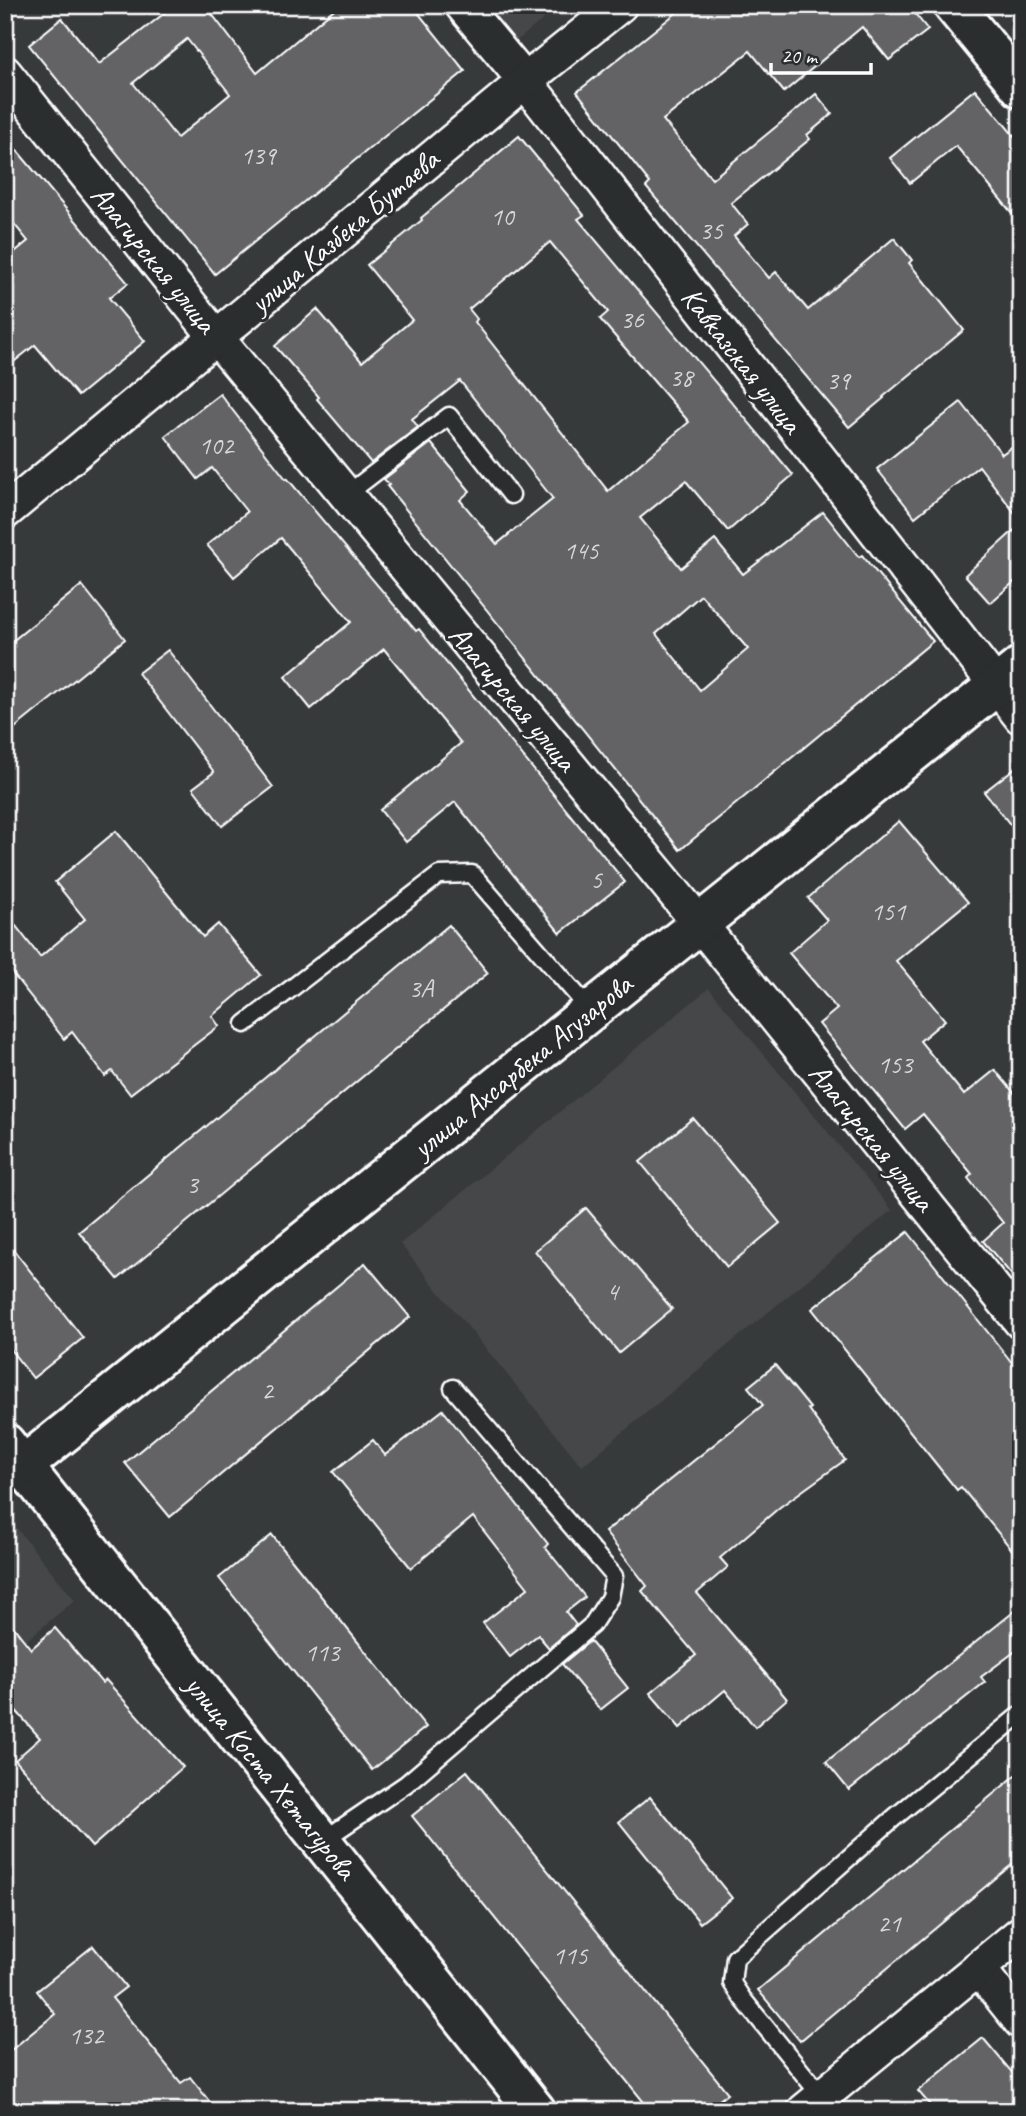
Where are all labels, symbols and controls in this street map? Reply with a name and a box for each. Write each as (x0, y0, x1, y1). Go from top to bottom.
scale bar (771, 32, 870, 76)
text: 20 m (781, 43, 819, 69)
house number: 139 (240, 139, 278, 172)
street label: улица Казбека Бутаева (240, 139, 448, 323)
street label: Алагирская улица (83, 177, 227, 342)
house number: 10 (490, 200, 516, 233)
house number: 35 (699, 214, 724, 247)
street label: Кавказская улица (673, 279, 812, 442)
house number: 36 (620, 303, 645, 336)
house number: 38 (669, 361, 695, 394)
house number: 39 (826, 364, 852, 397)
house number: 102 (198, 429, 236, 462)
house number: 145 (563, 534, 600, 567)
street label: Алагирская улица (441, 617, 587, 781)
house number: 5 (590, 863, 603, 896)
house number: 151 (870, 895, 907, 928)
street label: улица Ахсарбека Агузарова (403, 964, 641, 1168)
house number: 3А (409, 972, 435, 1005)
house number: 153 (877, 1048, 915, 1081)
street label: Алагирская улица (801, 1055, 945, 1220)
house number: 3 (186, 1168, 200, 1201)
house number: 4 (606, 1275, 620, 1308)
house number: 2 (261, 1374, 275, 1407)
house number: 113 (304, 1636, 342, 1669)
street label: улица Коста Хетагурова (176, 1665, 366, 1889)
house number: 21 (877, 1907, 902, 1940)
house number: 115 (552, 1939, 589, 1972)
house number: 132 (68, 2019, 106, 2052)

